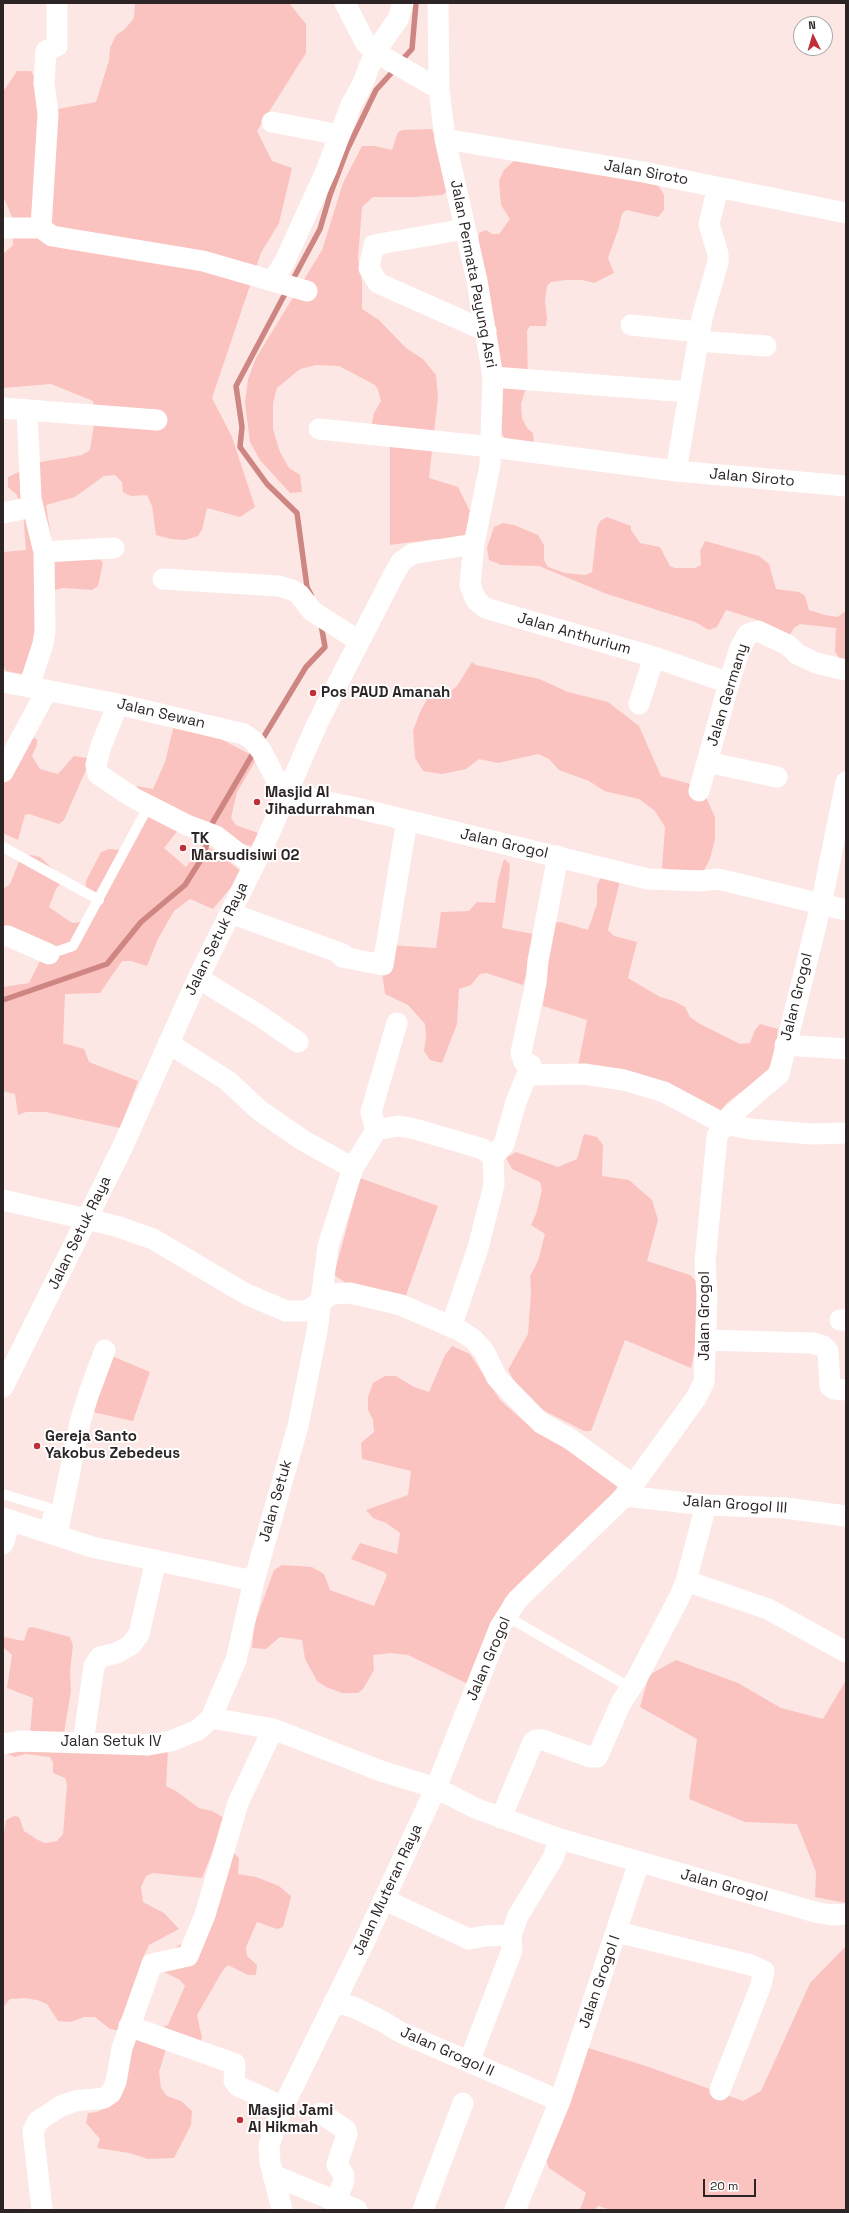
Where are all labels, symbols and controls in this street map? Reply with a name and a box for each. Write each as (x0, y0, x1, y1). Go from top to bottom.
north arrow (793, 16, 833, 56)
text: N (808, 18, 816, 32)
street label: Jalan Siroto (602, 157, 690, 189)
street label: Jalan Permata Payung Asri (446, 178, 500, 370)
street label: Jalan Siroto (709, 465, 795, 491)
street label: Jalan Anthurium (515, 609, 633, 659)
street label: Jalan Germany (704, 641, 752, 749)
place label: Pos PAUD Amanah (321, 684, 450, 702)
marker: Pos PAUD Amanah (308, 688, 318, 698)
street label: Jalan Sewan (115, 695, 207, 733)
place label: Masjid Al Jihadurrahman (265, 784, 375, 819)
marker: Masjid Al Jihadurrahman (252, 797, 262, 807)
street label: Jalan Grogol (458, 825, 550, 863)
place label: TK Marsudisiwi 02 (191, 830, 299, 865)
marker: TK Marsudisiwi 02 (178, 843, 188, 853)
street label: Jalan Setuk Raya (182, 879, 252, 999)
street label: Jalan Grogol (777, 951, 817, 1043)
street label: Jalan Setuk Raya (45, 1173, 115, 1293)
street label: Jalan Grogol (696, 1271, 714, 1361)
place label: Gereja Santo Yakobus Zebedeus (45, 1428, 180, 1463)
marker: Gereja Santo Yakobus Zebedeus (32, 1441, 42, 1451)
street label: Jalan Setuk (256, 1458, 296, 1544)
street label: Jalan Grogol III (682, 1492, 788, 1518)
street label: Jalan Grogol (463, 1614, 515, 1704)
street label: Jalan Setuk IV (60, 1733, 162, 1751)
street label: Jalan Muteran Raya (350, 1821, 426, 1959)
street label: Jalan Grogol (678, 1866, 770, 1906)
street label: Jalan Grogol I (576, 1933, 624, 2031)
street label: Jalan Grogol II (397, 2023, 497, 2081)
place label: Masjid Jami Al Hikmah (248, 2102, 333, 2137)
marker: Masjid Jami Al Hikmah (235, 2115, 245, 2125)
scale bar (705, 2171, 758, 2197)
text: 20 m (710, 2178, 738, 2194)

